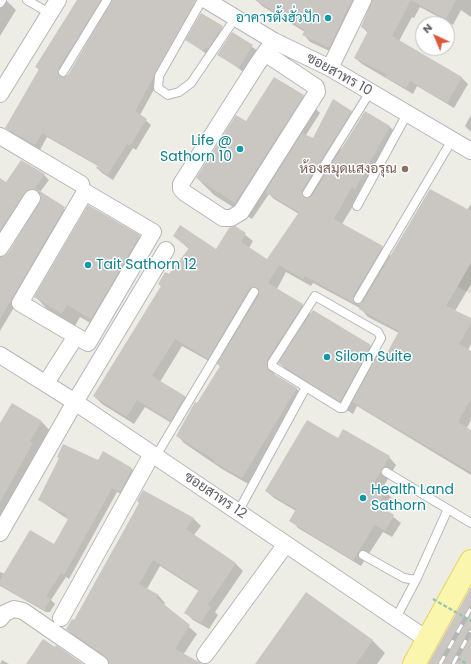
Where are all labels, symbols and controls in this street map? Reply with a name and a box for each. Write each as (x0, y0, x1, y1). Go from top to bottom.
place label: อาคารตั้งฮั่วปัก (236, 10, 320, 26)
marker: อาคารตั้งฮั่วปัก (323, 13, 333, 23)
north arrow (415, 16, 455, 56)
text: N (419, 19, 436, 37)
street label: ซอยสาทร 10 (303, 50, 375, 100)
place label: Life @ Sathorn 10 (160, 133, 232, 166)
marker: Life @ Sathorn 10 (235, 144, 245, 154)
place label: ห้องสมุดแสงอรุณ (299, 161, 397, 177)
marker: ห้องสมุดแสงอรุณ (400, 164, 410, 174)
place label: Tait Sathorn 12 (96, 257, 196, 273)
marker: Tait Sathorn 12 (83, 260, 93, 270)
place label: Silom Suite (335, 349, 412, 365)
marker: Silom Suite (322, 352, 332, 362)
street label: ซอยสาทร 12 (180, 469, 250, 523)
place label: Health Land Sathorn (371, 482, 454, 514)
marker: Health Land Sathorn (358, 493, 368, 503)

